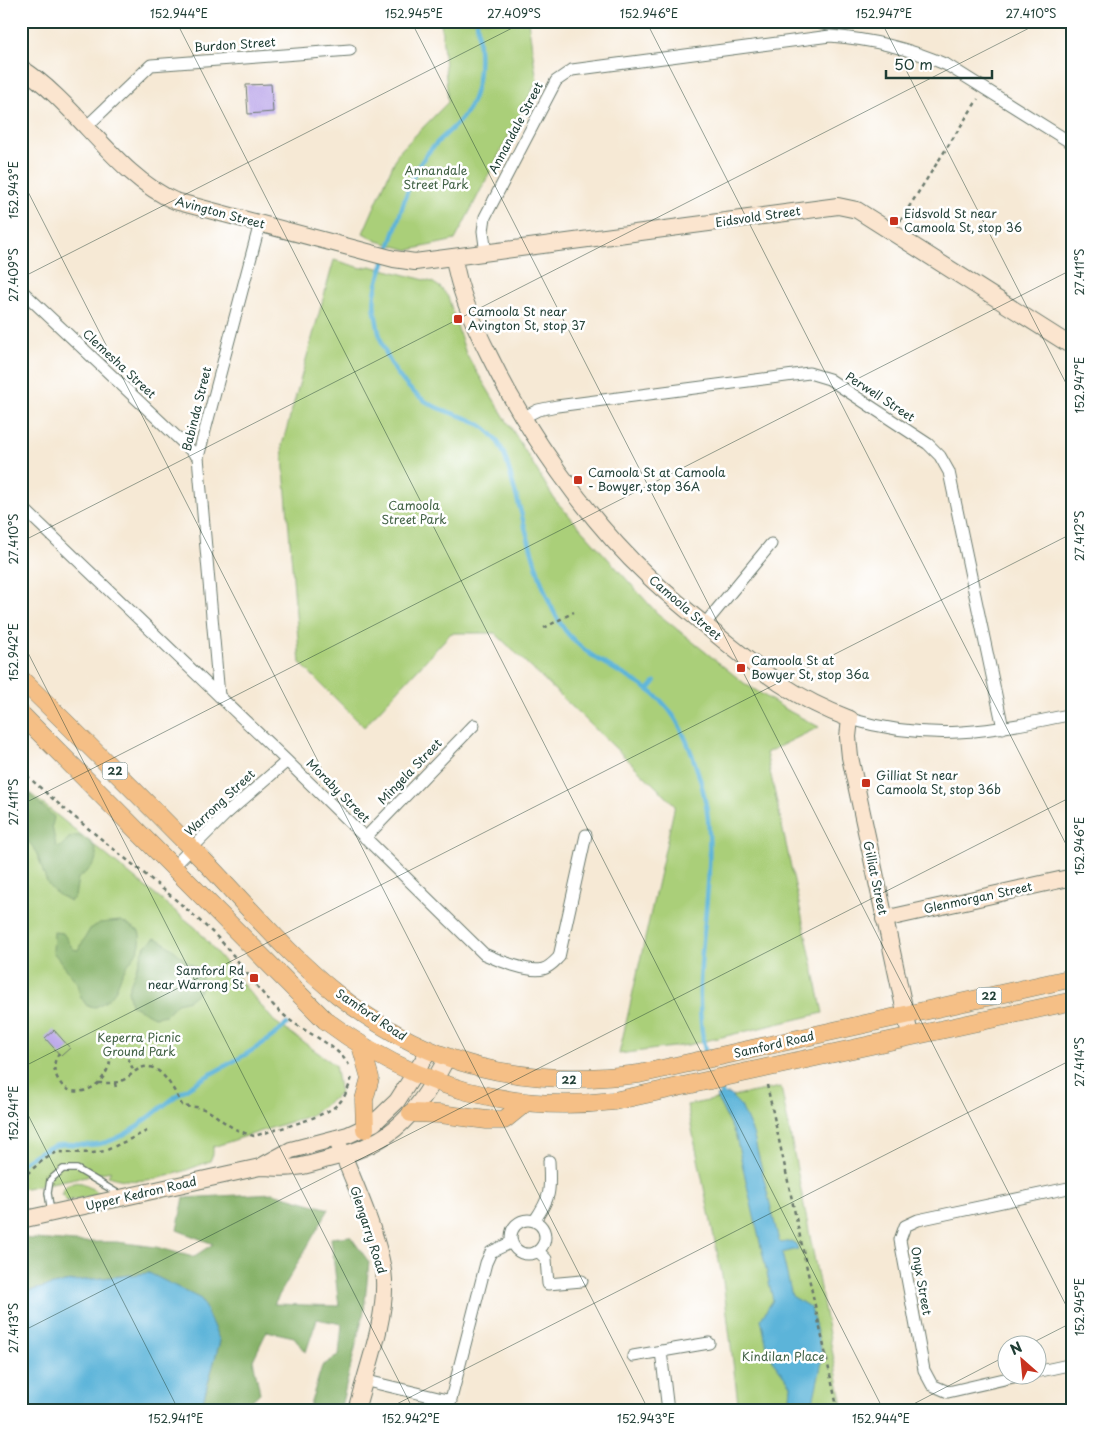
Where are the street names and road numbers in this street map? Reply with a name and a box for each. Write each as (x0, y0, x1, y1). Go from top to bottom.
street label: Burdon Street (194, 32, 276, 56)
street label: Annandale Street (483, 78, 547, 177)
street label: Avington Street (173, 191, 267, 233)
street label: Eidsvold Street (714, 201, 802, 231)
street label: Clemesha Street (79, 324, 161, 402)
street label: Babinda Street (177, 365, 215, 453)
street label: Perwell Street (842, 367, 919, 425)
street label: Camoola Street (645, 571, 726, 644)
street label: Mingela Street (373, 734, 446, 808)
street label: Moraby Street (303, 754, 375, 826)
road number: 22 (102, 762, 128, 779)
street label: Warrong Street (180, 765, 259, 840)
street label: Gilliat Street (859, 839, 893, 917)
street label: Glenmorgan Street (922, 877, 1034, 917)
street label: Samford Road (333, 984, 411, 1045)
road number: 22 (976, 988, 1002, 1004)
street label: Samford Road (732, 1026, 816, 1062)
road number: 22 (556, 1072, 582, 1088)
street label: Upper Kedron Road (84, 1172, 198, 1215)
street label: Glengarry Road (346, 1184, 392, 1276)
street label: Onyx Street (907, 1245, 937, 1317)

